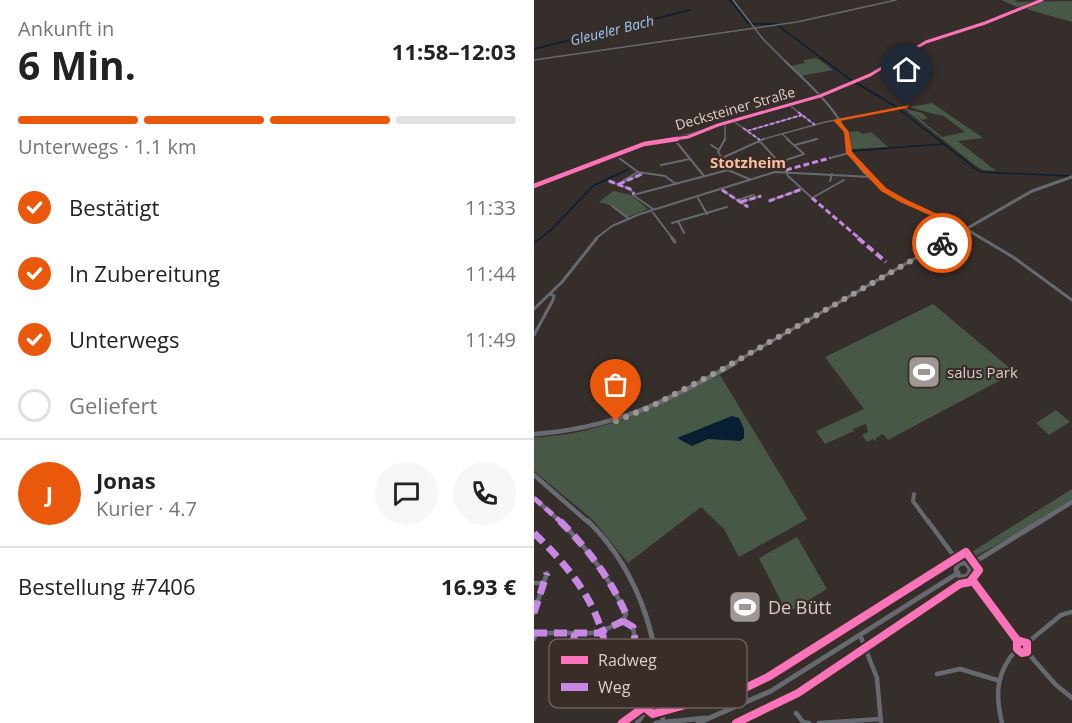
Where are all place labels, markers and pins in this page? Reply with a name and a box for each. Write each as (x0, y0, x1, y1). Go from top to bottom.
pin (881, 44, 932, 106)
sports icon: salus Park (906, 354, 942, 390)
pin (590, 359, 641, 421)
place label: salus Park (947, 362, 1018, 382)
sports icon: De Bütt (727, 589, 763, 625)
place label: De Bütt (768, 595, 831, 619)

